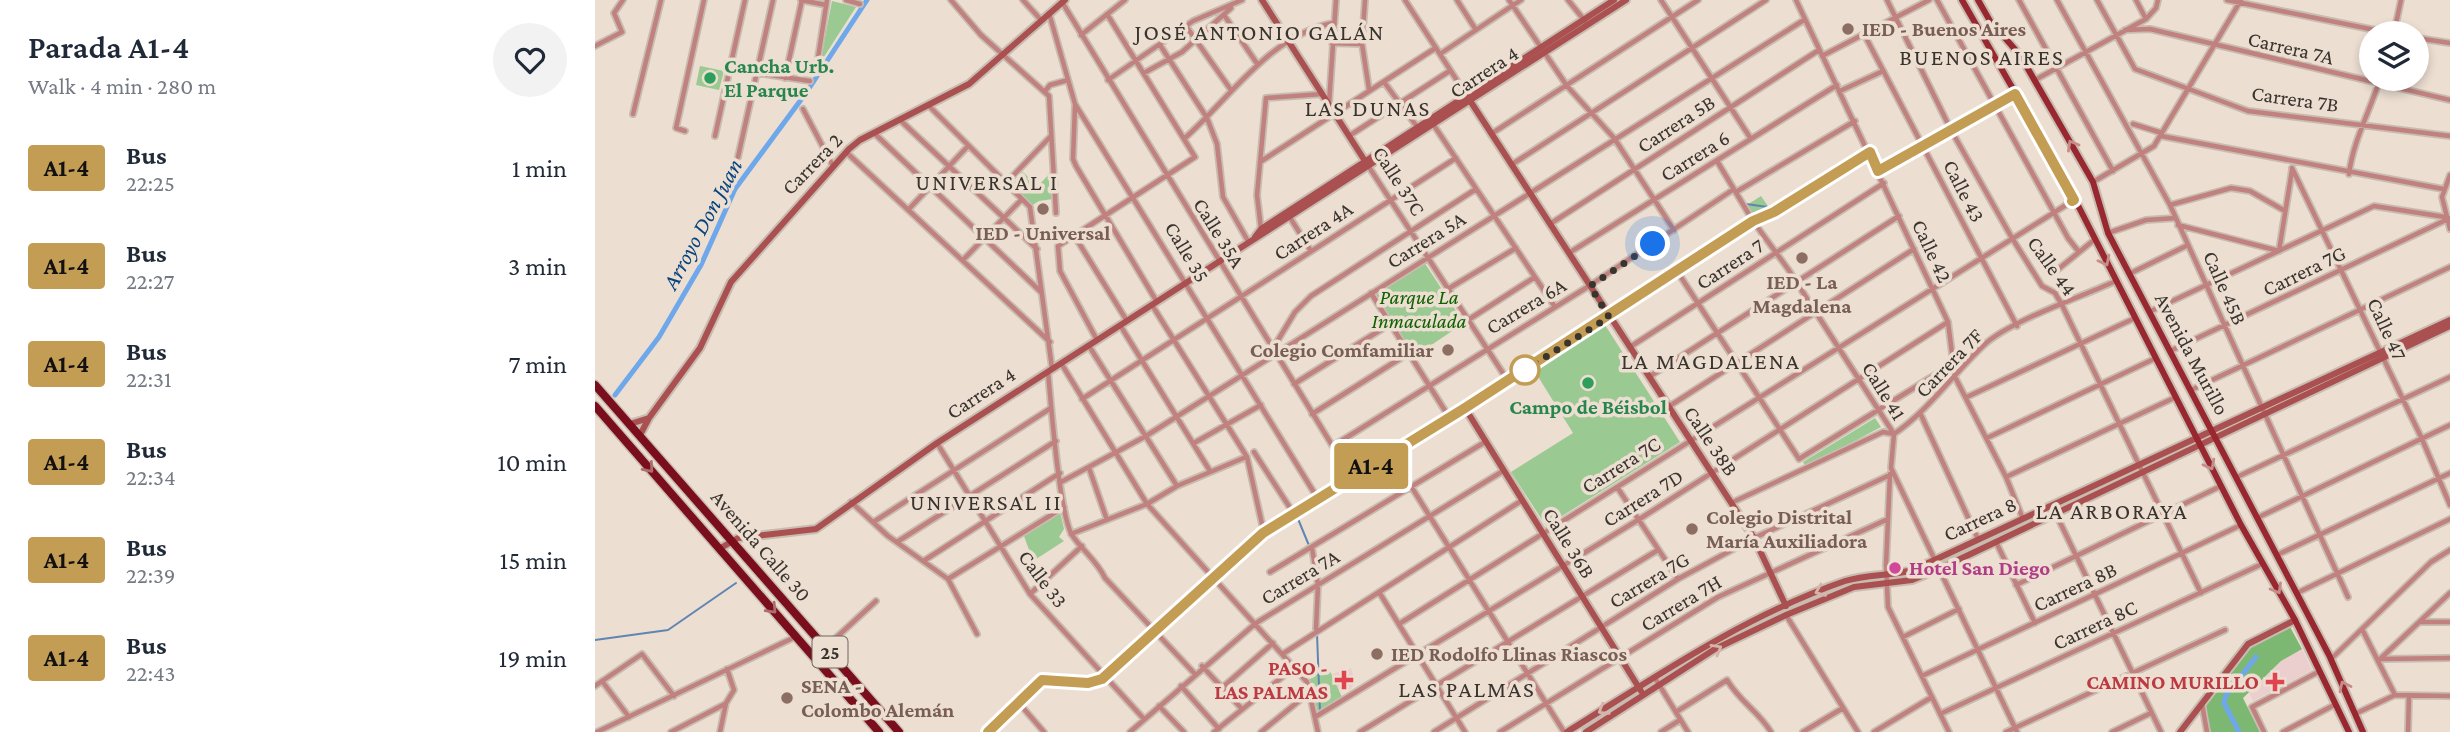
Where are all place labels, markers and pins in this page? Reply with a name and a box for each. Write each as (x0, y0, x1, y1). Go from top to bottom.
place label: IED - Buenos Aires (1862, 17, 2026, 41)
marker: IED - Buenos Aires (1840, 21, 1856, 37)
place label: Cancha Urb. El Parque (724, 54, 834, 102)
marker: Cancha Urb. El Parque (702, 70, 718, 86)
marker: IED - Universal (1035, 201, 1051, 217)
place label: IED - Universal (976, 221, 1110, 245)
marker: IED - La Magdalena (1794, 250, 1810, 266)
place label: IED - La Magdalena (1753, 270, 1852, 318)
place label: Colegio Comfamiliar (1250, 338, 1435, 362)
marker: Colegio Comfamiliar (1440, 342, 1456, 358)
unlabelled marker (1510, 355, 1540, 385)
marker: Campo de Béisbol (1580, 375, 1596, 391)
place label: Campo de Béisbol (1509, 395, 1667, 419)
place label: Colegio Distrital María Auxiliadora (1706, 505, 1868, 553)
marker: Colegio Distrital María Auxiliadora (1684, 521, 1700, 537)
place label: Hotel San Diego (1909, 556, 2050, 580)
marker: Hotel San Diego (1887, 560, 1903, 576)
place label: IED Rodolfo Llinas Riascos (1391, 642, 1627, 666)
marker: IED Rodolfo Llinas Riascos (1369, 646, 1385, 662)
place label: PASO - LAS PALMAS (1214, 656, 1328, 704)
marker: PASO - LAS PALMAS (1334, 670, 1354, 690)
place label: CAMINO MURILLO (2086, 670, 2259, 694)
marker: CAMINO MURILLO (2265, 672, 2285, 692)
place label: SENA - Colombo Alemán (801, 674, 954, 722)
marker: SENA - Colombo Alemán (779, 690, 795, 706)

